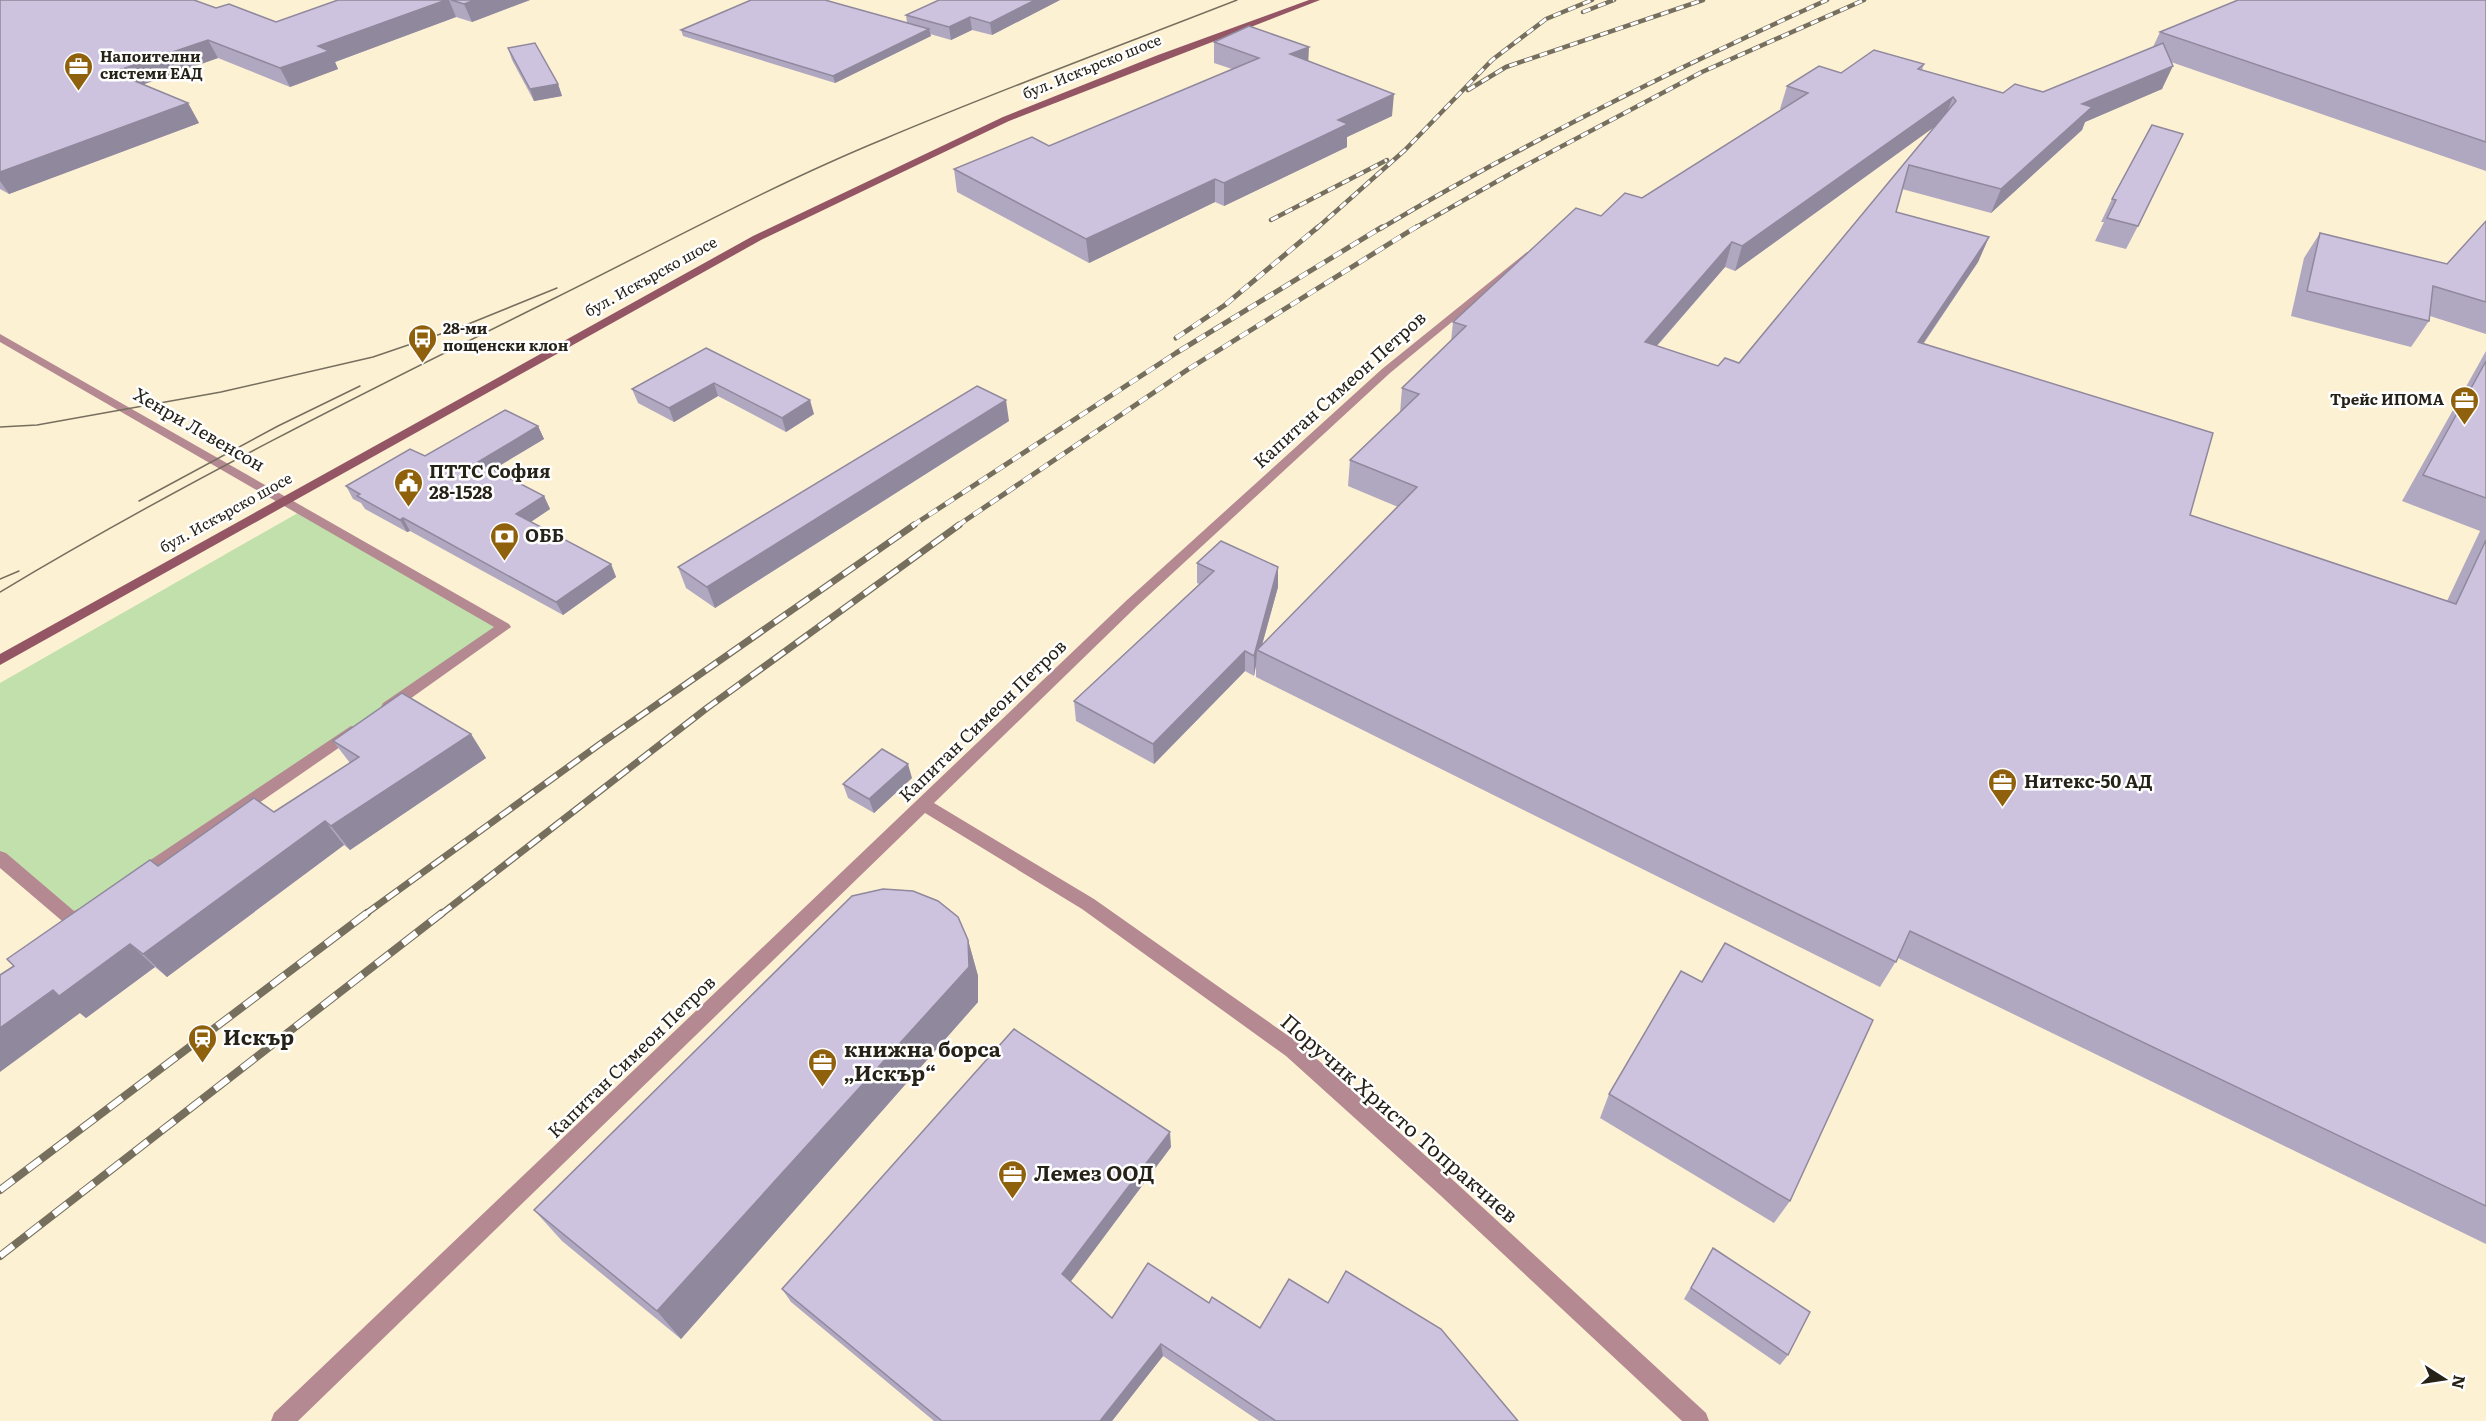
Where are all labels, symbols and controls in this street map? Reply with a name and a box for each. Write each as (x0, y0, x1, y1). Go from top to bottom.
street label: бул. Искърско шосе (1018, 27, 1165, 104)
place label: Напоителни системи ЕАД (100, 44, 203, 84)
office icon: Напоителни системи ЕАД (63, 50, 95, 92)
street label: бул. Искърско шосе (580, 230, 721, 322)
street label: Капитан Симеон Петров (1247, 304, 1431, 474)
place label: 28-ми пощенски клон (443, 316, 569, 356)
bus stop icon: 28-ми пощенски клон (406, 322, 438, 364)
street label: Хенри Левенсон (129, 380, 270, 477)
office icon: Трейс ИПОМА (2449, 384, 2481, 426)
place label: Трейс ИПОМА (2330, 387, 2445, 410)
place label: ПТТС София 28-1528 (429, 457, 551, 505)
street label: бул. Искърско шосе (155, 466, 296, 558)
public building icon: ПТТС София 28-1528 (392, 466, 424, 508)
bank icon: ОББ (488, 520, 520, 562)
place label: ОББ (525, 521, 564, 548)
street label: Капитан Симеон Петров (892, 632, 1072, 807)
office icon: Нитекс-50 АД (1987, 766, 2019, 808)
place label: Нитекс-50 АД (2024, 767, 2153, 794)
street label: Капитан Симеон Петров (541, 968, 721, 1143)
street label: Поручик Христо Топракчиев (1275, 1005, 1526, 1229)
place label: Искър (223, 1020, 294, 1051)
station icon: Искър (186, 1022, 218, 1064)
place label: книжна борса „Искър“ (844, 1032, 1002, 1087)
office icon: книжна борса „Искър“ (807, 1046, 839, 1088)
place label: Лемез ООД (1034, 1156, 1154, 1187)
office icon: Лемез ООД (997, 1158, 1029, 1200)
north arrow (2414, 1349, 2474, 1409)
text: N (2447, 1373, 2473, 1391)

